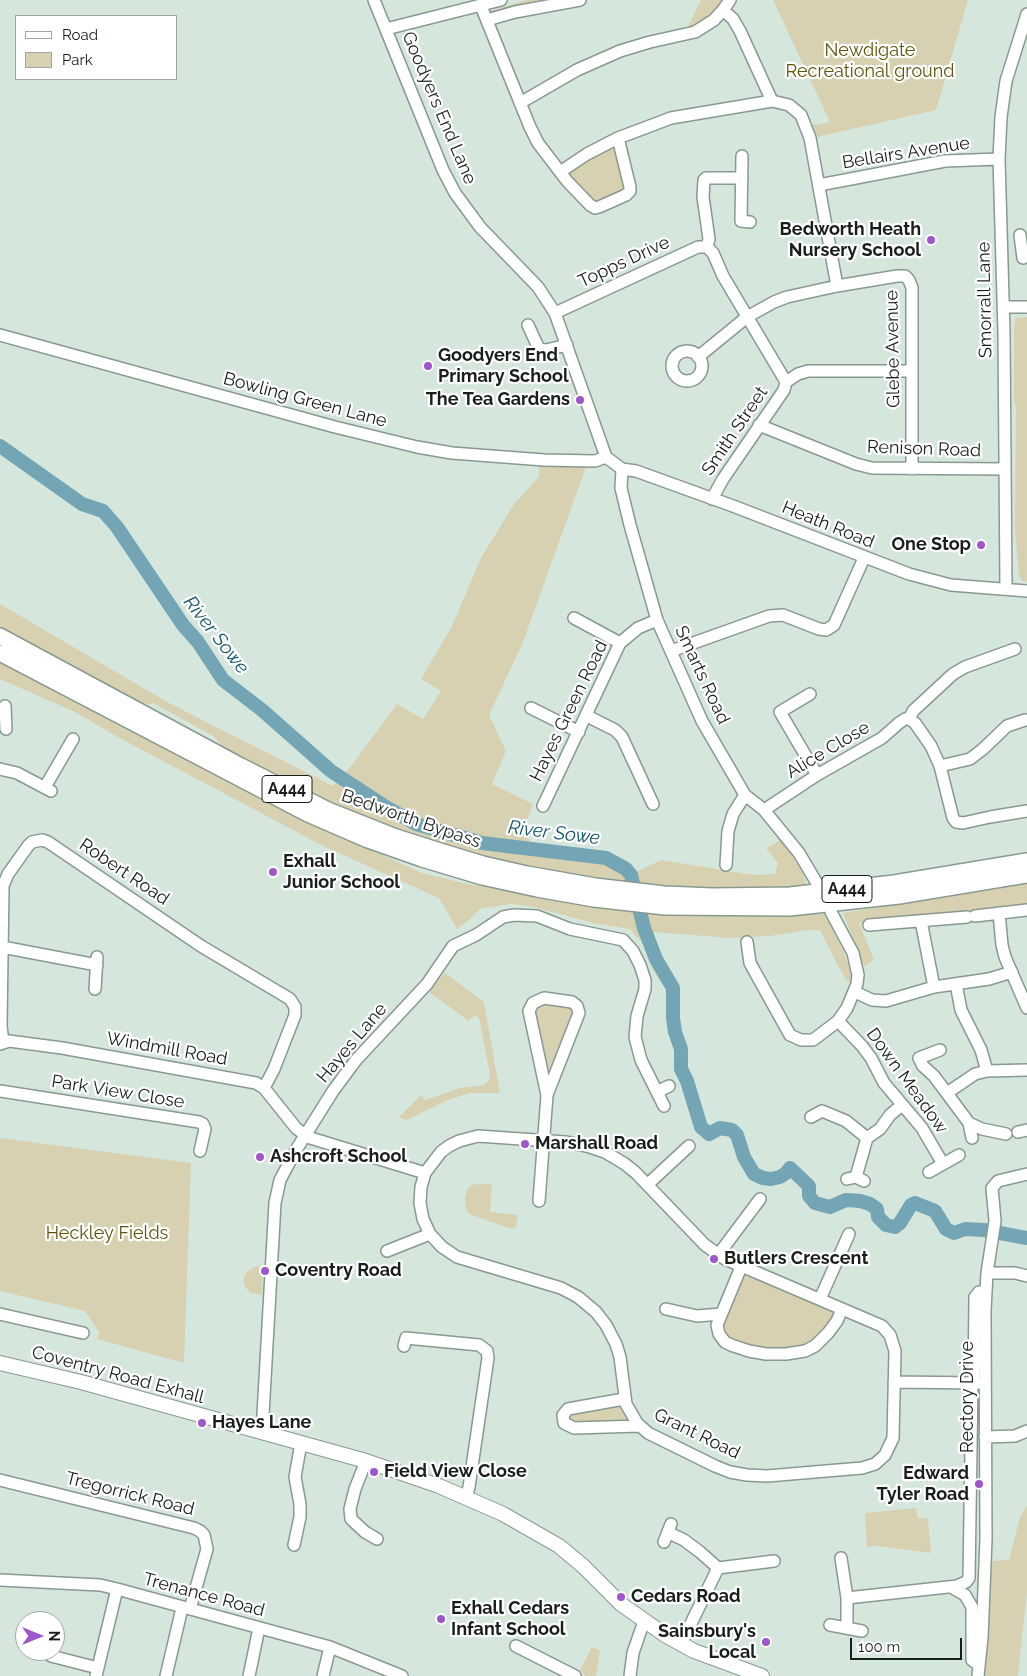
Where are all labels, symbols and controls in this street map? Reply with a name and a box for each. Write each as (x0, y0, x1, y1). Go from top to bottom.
legend (15, 15, 178, 80)
text: Road (62, 26, 98, 44)
street label: Goodyers End Lane (397, 28, 481, 188)
park label: Newdigate Recreational ground (786, 40, 954, 82)
text: Park (62, 51, 93, 69)
street label: Bellairs Avenue (841, 132, 971, 174)
place label: Bedworth Heath Nursery School (780, 219, 921, 262)
street label: Topps Drive (575, 231, 673, 293)
marker: Bedworth Heath Nursery School (925, 234, 937, 246)
street label: Smorrall Lane (973, 242, 997, 358)
street label: Glebe Avenue (881, 290, 905, 408)
place label: Goodyers End Primary School (438, 345, 569, 388)
marker: Goodyers End Primary School (422, 360, 434, 372)
street label: Bowling Green Lane (221, 368, 389, 432)
street label: Smith Street (697, 383, 773, 479)
place label: The Tea Gardens (426, 389, 570, 411)
marker: The Tea Gardens (574, 394, 586, 406)
street label: Renison Road (867, 436, 981, 462)
street label: Heath Road (779, 497, 877, 553)
place label: One Stop (892, 534, 971, 556)
marker: One Stop (975, 539, 987, 551)
water label: River Sowe (179, 592, 253, 678)
street label: Smarts Road (670, 622, 734, 728)
street label: Hayes Green Road (525, 637, 613, 785)
street label: Alice Close (783, 717, 873, 783)
road number: A444 (262, 776, 312, 802)
street label: Bedworth Bypass (338, 785, 484, 853)
water label: River Sowe (507, 816, 601, 850)
street label: Robert Road (75, 834, 173, 910)
place label: Exhall Junior School (283, 851, 400, 894)
marker: Exhall Junior School (267, 866, 279, 878)
road number: A444 (822, 876, 872, 902)
street label: Hayes Lane (312, 999, 392, 1087)
street label: Down Meadow (861, 1024, 953, 1138)
street label: Windmill Road (105, 1028, 229, 1070)
street label: Park View Close (50, 1071, 186, 1113)
place label: Marshall Road (535, 1133, 658, 1155)
marker: Marshall Road (519, 1138, 531, 1150)
place label: Ashcroft School (270, 1146, 407, 1168)
marker: Ashcroft School (254, 1151, 266, 1163)
park label: Heckley Fields (46, 1223, 168, 1245)
place label: Butlers Crescent (724, 1248, 868, 1270)
marker: Butlers Crescent (708, 1253, 720, 1265)
place label: Coventry Road (275, 1260, 402, 1282)
marker: Coventry Road (259, 1265, 271, 1277)
street label: Rectory Drive (957, 1341, 979, 1453)
street label: Coventry Road Exhall (29, 1342, 207, 1408)
street label: Grant Road (650, 1404, 744, 1464)
place label: Hayes Lane (212, 1412, 311, 1434)
marker: Hayes Lane (196, 1417, 208, 1429)
place label: Field View Close (384, 1461, 527, 1483)
place label: Edward Tyler Road (877, 1463, 969, 1506)
marker: Field View Close (368, 1466, 380, 1478)
street label: Tregorrick Road (64, 1468, 196, 1520)
marker: Edward Tyler Road (973, 1478, 985, 1490)
street label: Trenance Road (141, 1568, 267, 1622)
place label: Cedars Road (631, 1586, 741, 1608)
marker: Cedars Road (615, 1591, 627, 1603)
place label: Exhall Cedars Infant School (451, 1598, 569, 1640)
north arrow (15, 1611, 65, 1661)
marker: Exhall Cedars Infant School (435, 1613, 447, 1625)
place label: Sainsbury's Local (658, 1621, 756, 1664)
scale bar (852, 1628, 964, 1660)
text: N (46, 1631, 62, 1641)
marker: Sainsbury's Local (760, 1636, 772, 1648)
text: 100 m (858, 1638, 900, 1656)

